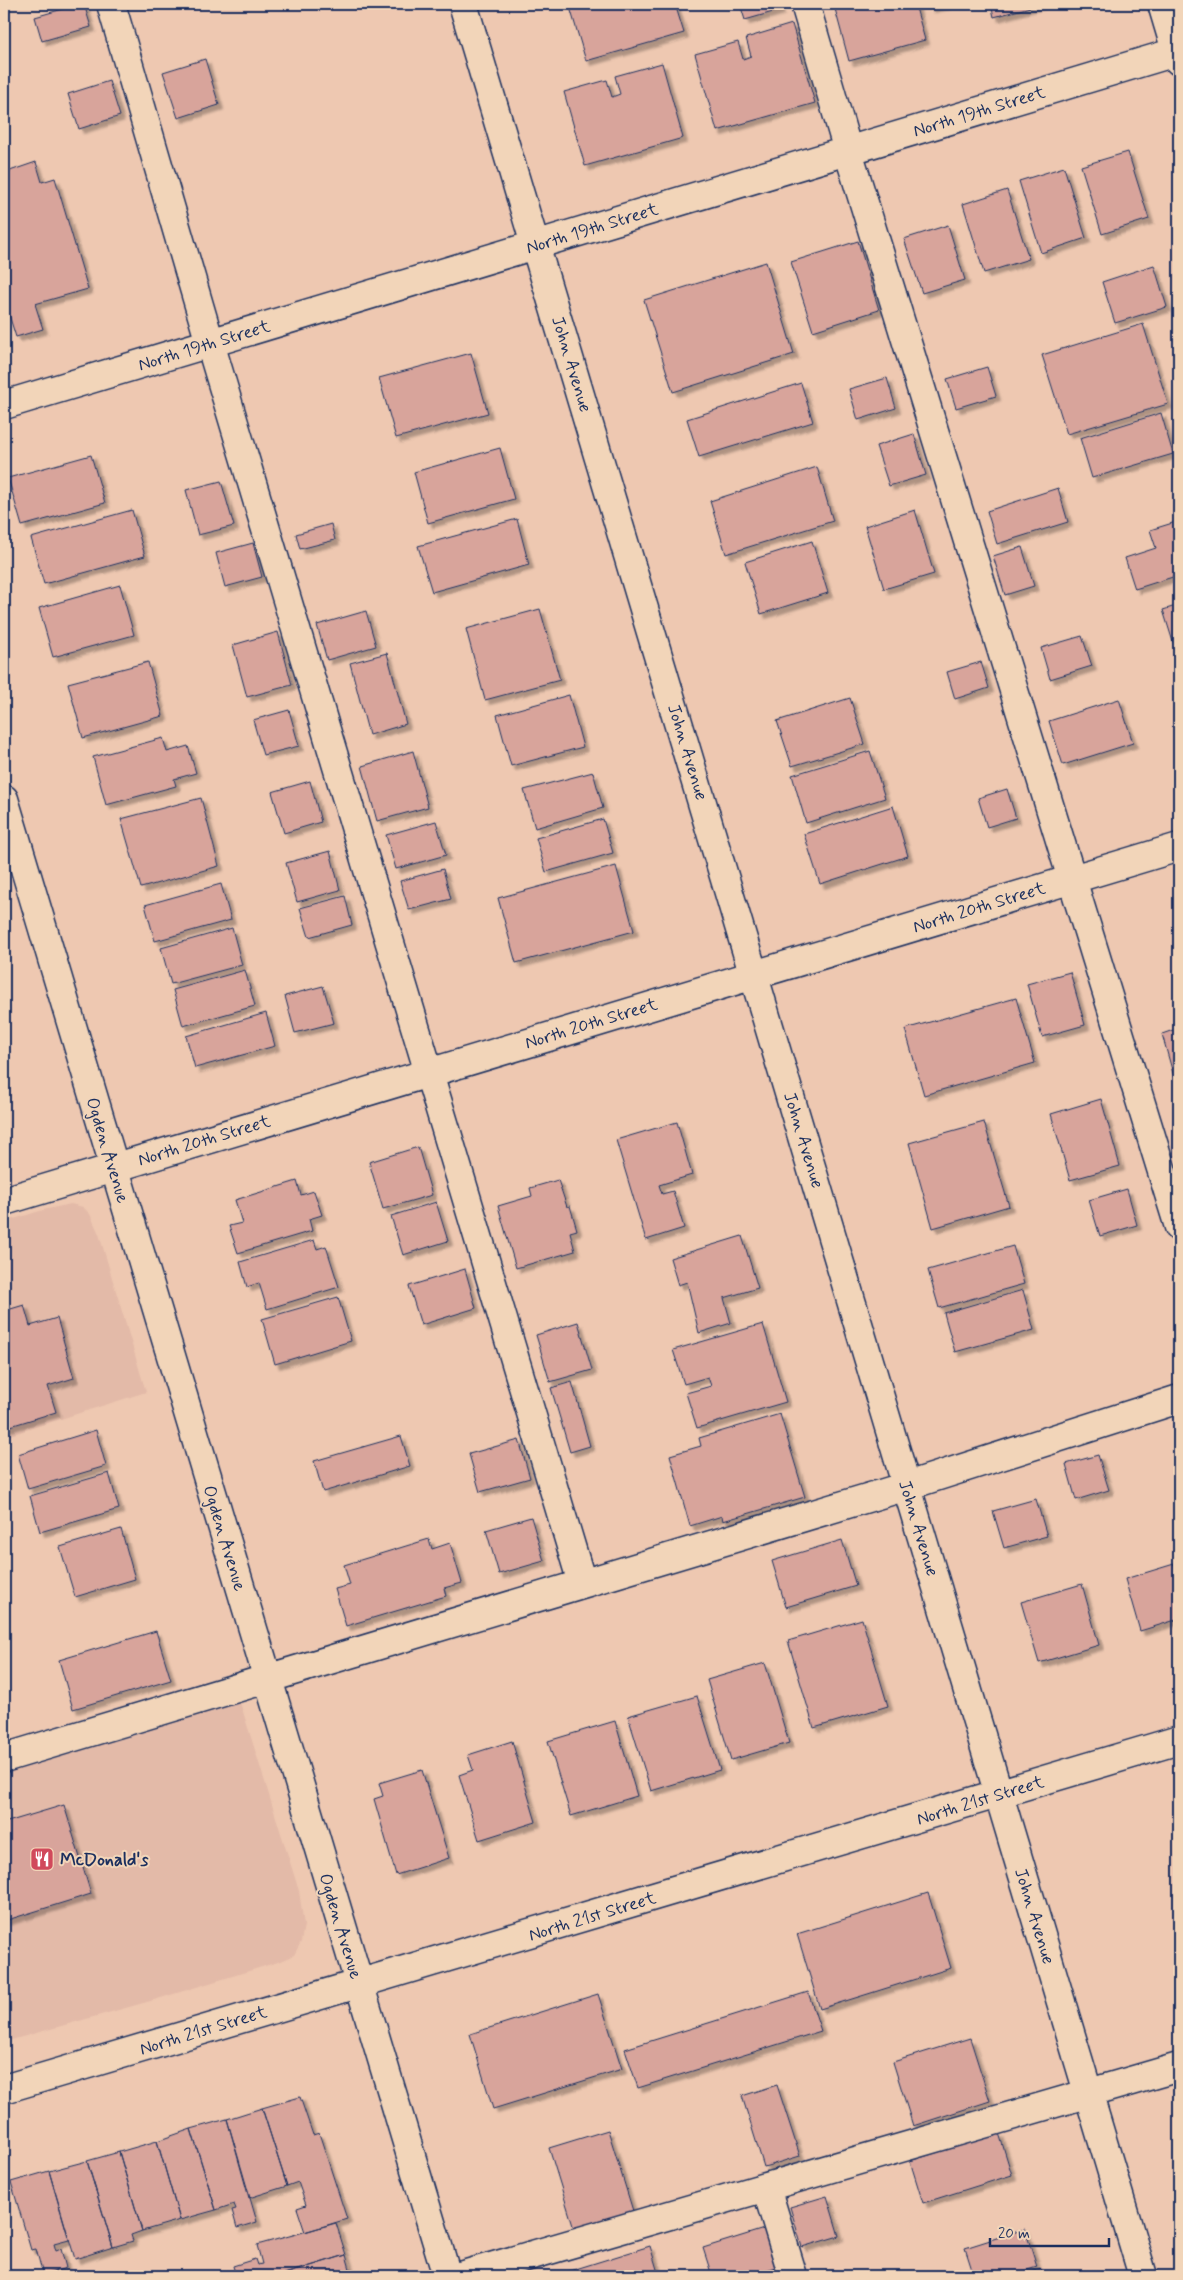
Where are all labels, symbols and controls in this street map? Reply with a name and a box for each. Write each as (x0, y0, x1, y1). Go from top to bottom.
street label: North 19th Street (910, 80, 1049, 143)
street label: North 19th Street (523, 197, 662, 260)
street label: John Avenue (545, 313, 597, 415)
street label: North 19th Street (135, 314, 274, 377)
street label: John Avenue (661, 701, 713, 803)
street label: North 20th Street (910, 876, 1049, 940)
street label: North 20th Street (522, 992, 661, 1056)
street label: John Avenue (777, 1089, 829, 1191)
street label: Ogden Avenue (80, 1094, 135, 1206)
street label: North 20th Street (135, 1109, 274, 1173)
street label: John Avenue (892, 1477, 944, 1579)
street label: Ogden Avenue (197, 1482, 252, 1594)
street label: North 21st Street (914, 1770, 1047, 1832)
restaurant icon: McDonald's (29, 1846, 55, 1872)
place label: McDonald's (60, 1848, 148, 1872)
street label: John Avenue (1008, 1865, 1060, 1967)
street label: Ogden Avenue (313, 1870, 368, 1982)
street label: North 21st Street (526, 1886, 659, 1948)
street label: North 21st Street (137, 2000, 270, 2062)
scale bar (990, 2215, 1109, 2247)
text: 20 m (998, 2224, 1030, 2244)

